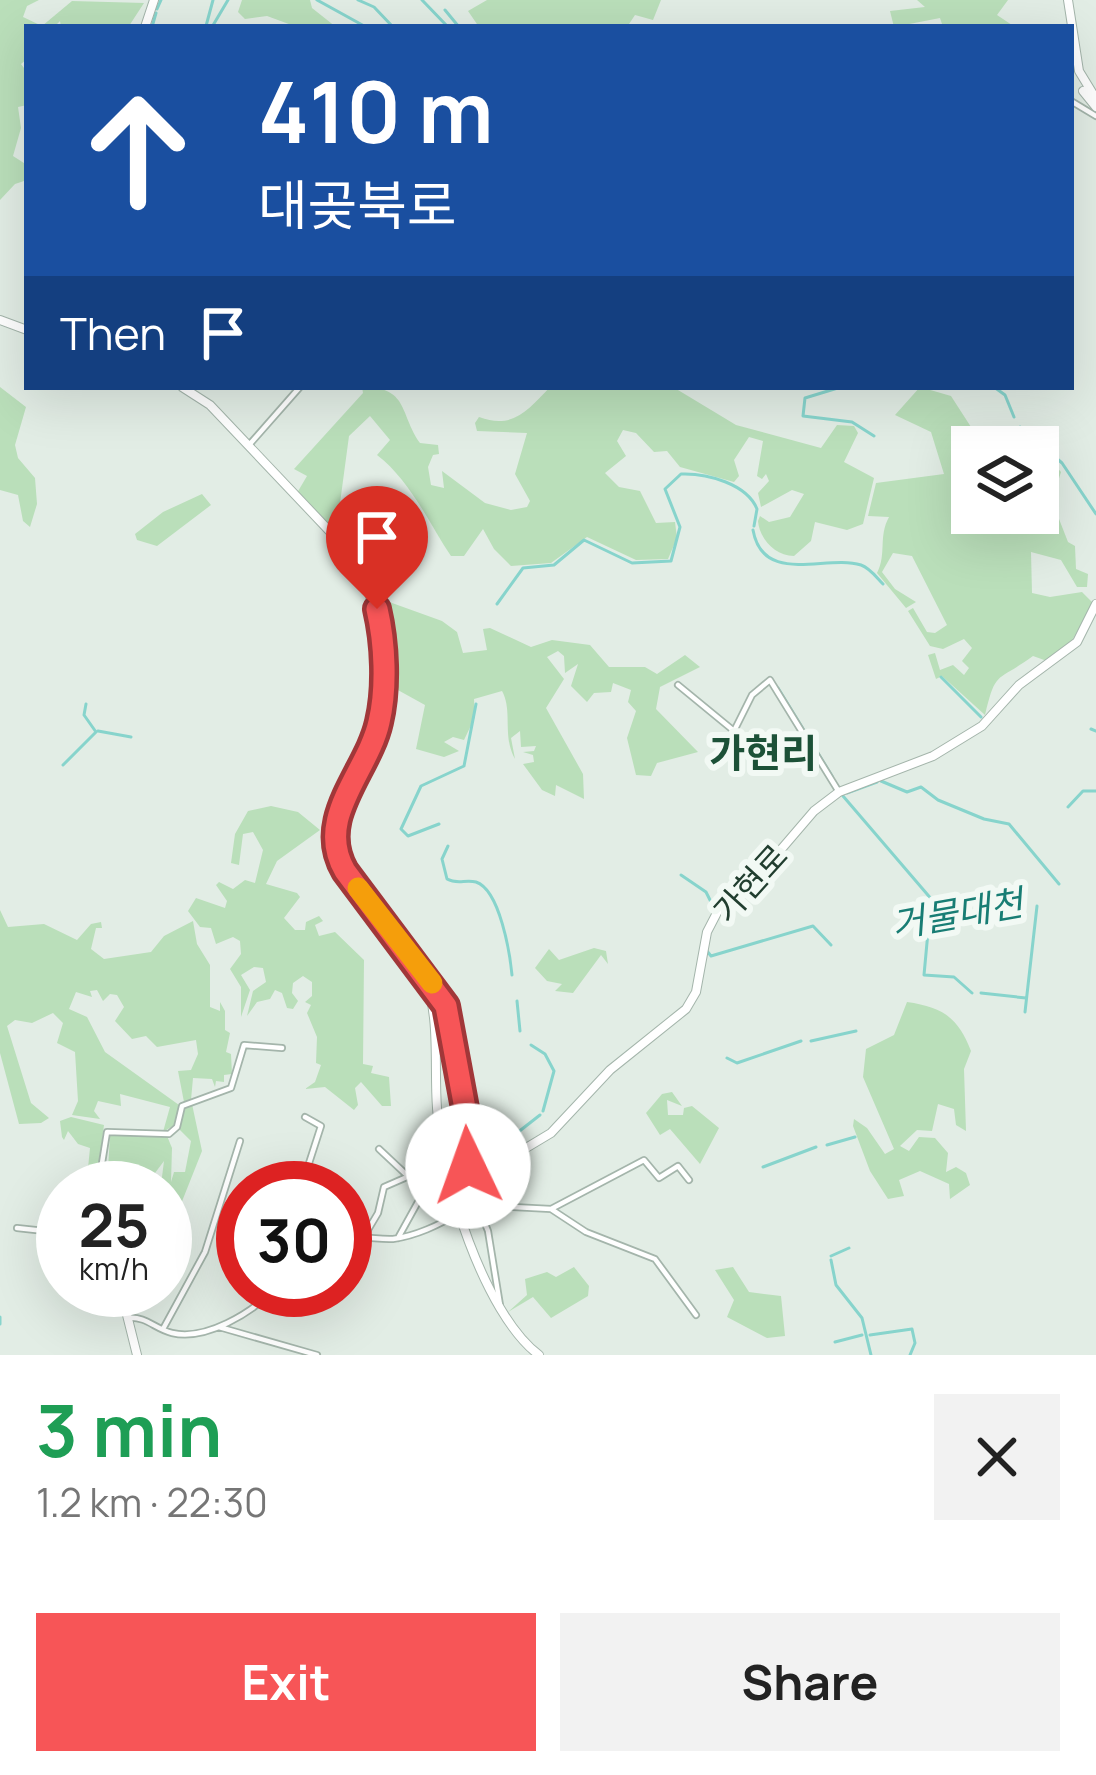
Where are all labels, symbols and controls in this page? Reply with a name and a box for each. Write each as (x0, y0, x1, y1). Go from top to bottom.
text: 410 m (258, 53, 494, 168)
icon: ahead (60, 72, 216, 228)
text: 대곶북로 (258, 167, 457, 241)
icon: arrive (190, 300, 256, 366)
text: Then (60, 302, 166, 364)
map controls (951, 426, 1059, 534)
button: layers (951, 426, 1059, 534)
pin (326, 486, 428, 609)
icon: arrive (344, 504, 410, 570)
district label: 가현리 (709, 725, 817, 779)
street label: 가현로 (703, 834, 797, 932)
water label: 거물대천 (888, 877, 1030, 949)
position arrow (405, 1103, 531, 1229)
speed limit sign: 30 (216, 1161, 372, 1317)
text: 25 (79, 1183, 149, 1265)
text: km/h (79, 1248, 149, 1289)
text: 3 min (36, 1380, 222, 1479)
button: close (934, 1394, 1060, 1520)
text: 1.2 km · 22:30 (36, 1475, 268, 1529)
button: Exit (36, 1613, 536, 1751)
button: Share (560, 1613, 1060, 1751)

